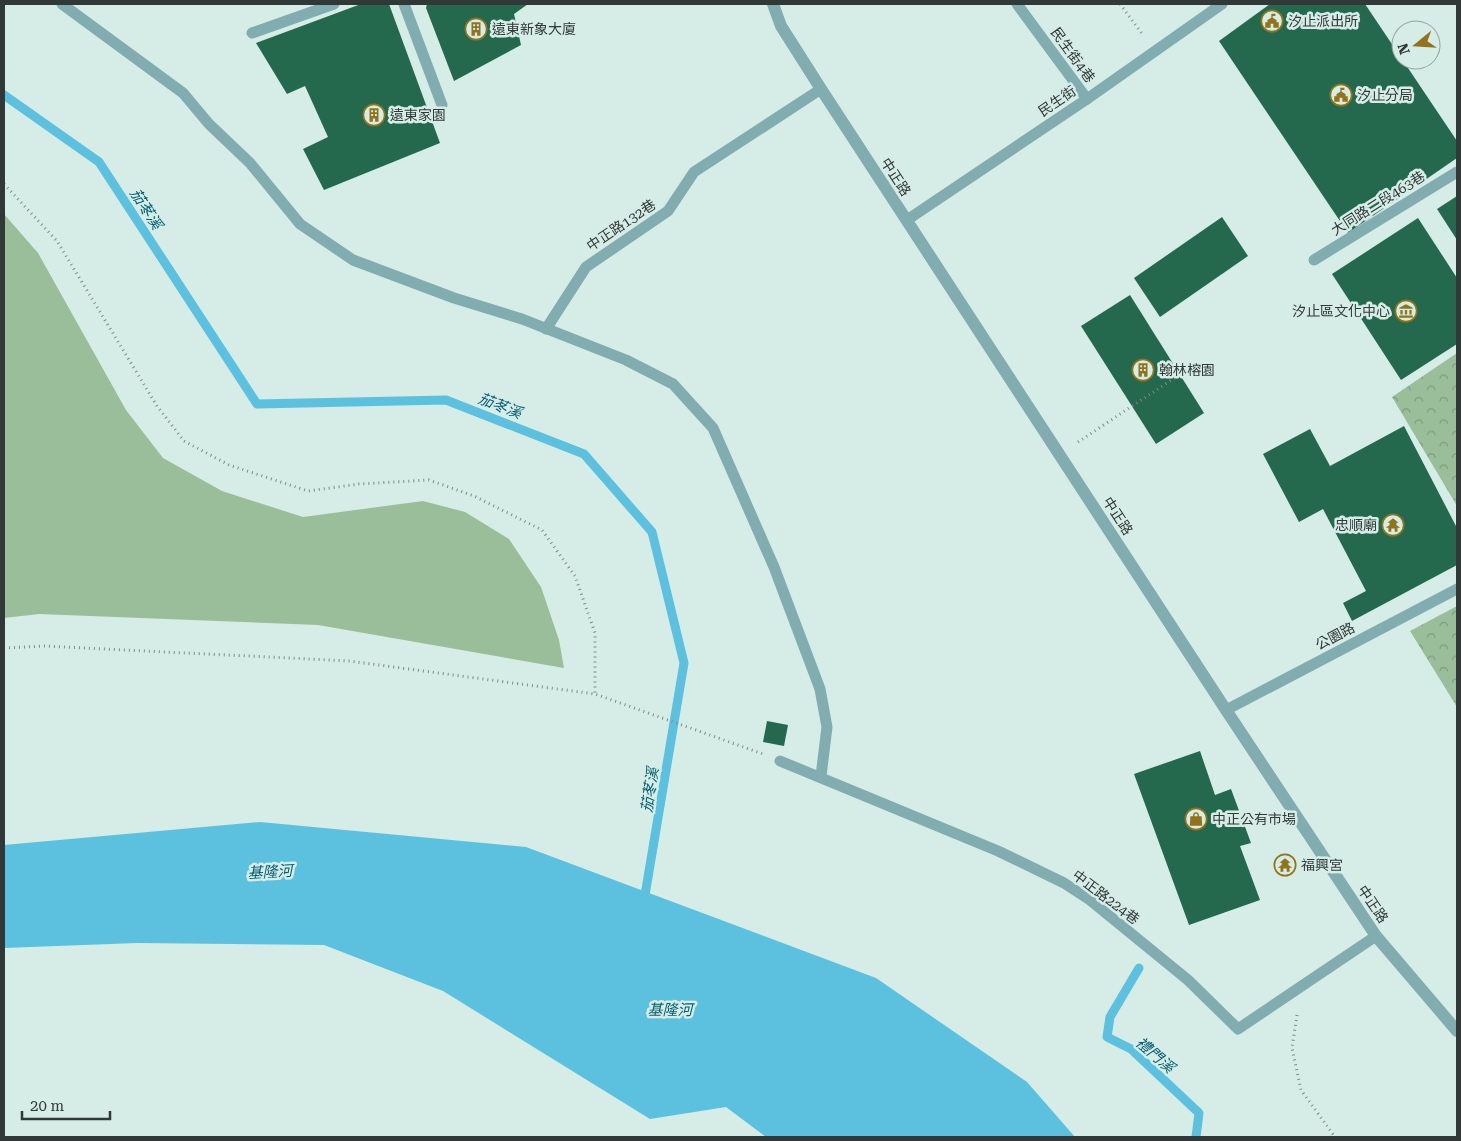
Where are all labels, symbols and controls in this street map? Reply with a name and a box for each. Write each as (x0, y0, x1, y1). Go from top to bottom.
public building icon: 汐止派出所 (1260, 9, 1284, 33)
place label: 汐止派出所 (1288, 13, 1358, 29)
building icon: 遠東新象大廈 (464, 17, 488, 41)
north arrow (1391, 20, 1441, 70)
place label: 遠東新象大廈 (492, 21, 576, 37)
street label: 民生街4巷 (1048, 24, 1098, 86)
text: N (1394, 41, 1413, 57)
street label: 民生街 (1035, 83, 1079, 119)
public building icon: 汐止分局 (1329, 83, 1353, 107)
place label: 汐止分局 (1357, 87, 1413, 103)
building icon: 遠東家園 (362, 103, 386, 127)
place label: 遠東家園 (390, 107, 446, 123)
street label: 中正路 (878, 155, 914, 199)
street label: 大同路二段463巷 (1328, 168, 1428, 238)
water label: 茄苳溪 (126, 185, 167, 234)
street label: 中正路132巷 (584, 196, 658, 254)
museum icon: 汐止區文化中心 (1394, 299, 1418, 323)
place label: 汐止區文化中心 (1292, 303, 1390, 319)
building icon: 翰林榕園 (1131, 358, 1155, 382)
place label: 翰林榕園 (1159, 362, 1215, 378)
water label: 茄苳溪 (476, 390, 526, 423)
street label: 中正路 (1100, 494, 1136, 538)
temple icon: 忠順廟 (1381, 513, 1405, 537)
place label: 忠順廟 (1335, 517, 1377, 533)
street label: 公園路 (1313, 619, 1357, 653)
water label: 茄苳溪 (638, 764, 663, 814)
shop icon: 中正公有市場 (1184, 807, 1208, 831)
place label: 中正公有市場 (1212, 811, 1296, 827)
temple icon: 福興宮 (1273, 853, 1297, 877)
place label: 福興宮 (1301, 857, 1343, 873)
water label: 基隆河 (247, 862, 296, 882)
street label: 中正路224巷 (1069, 867, 1143, 927)
street label: 中正路 (1355, 882, 1391, 926)
water label: 基隆河 (647, 1001, 695, 1019)
water label: 禮門溪 (1132, 1033, 1179, 1078)
scale bar (22, 1088, 110, 1120)
text: 20 m (30, 1097, 65, 1115)

